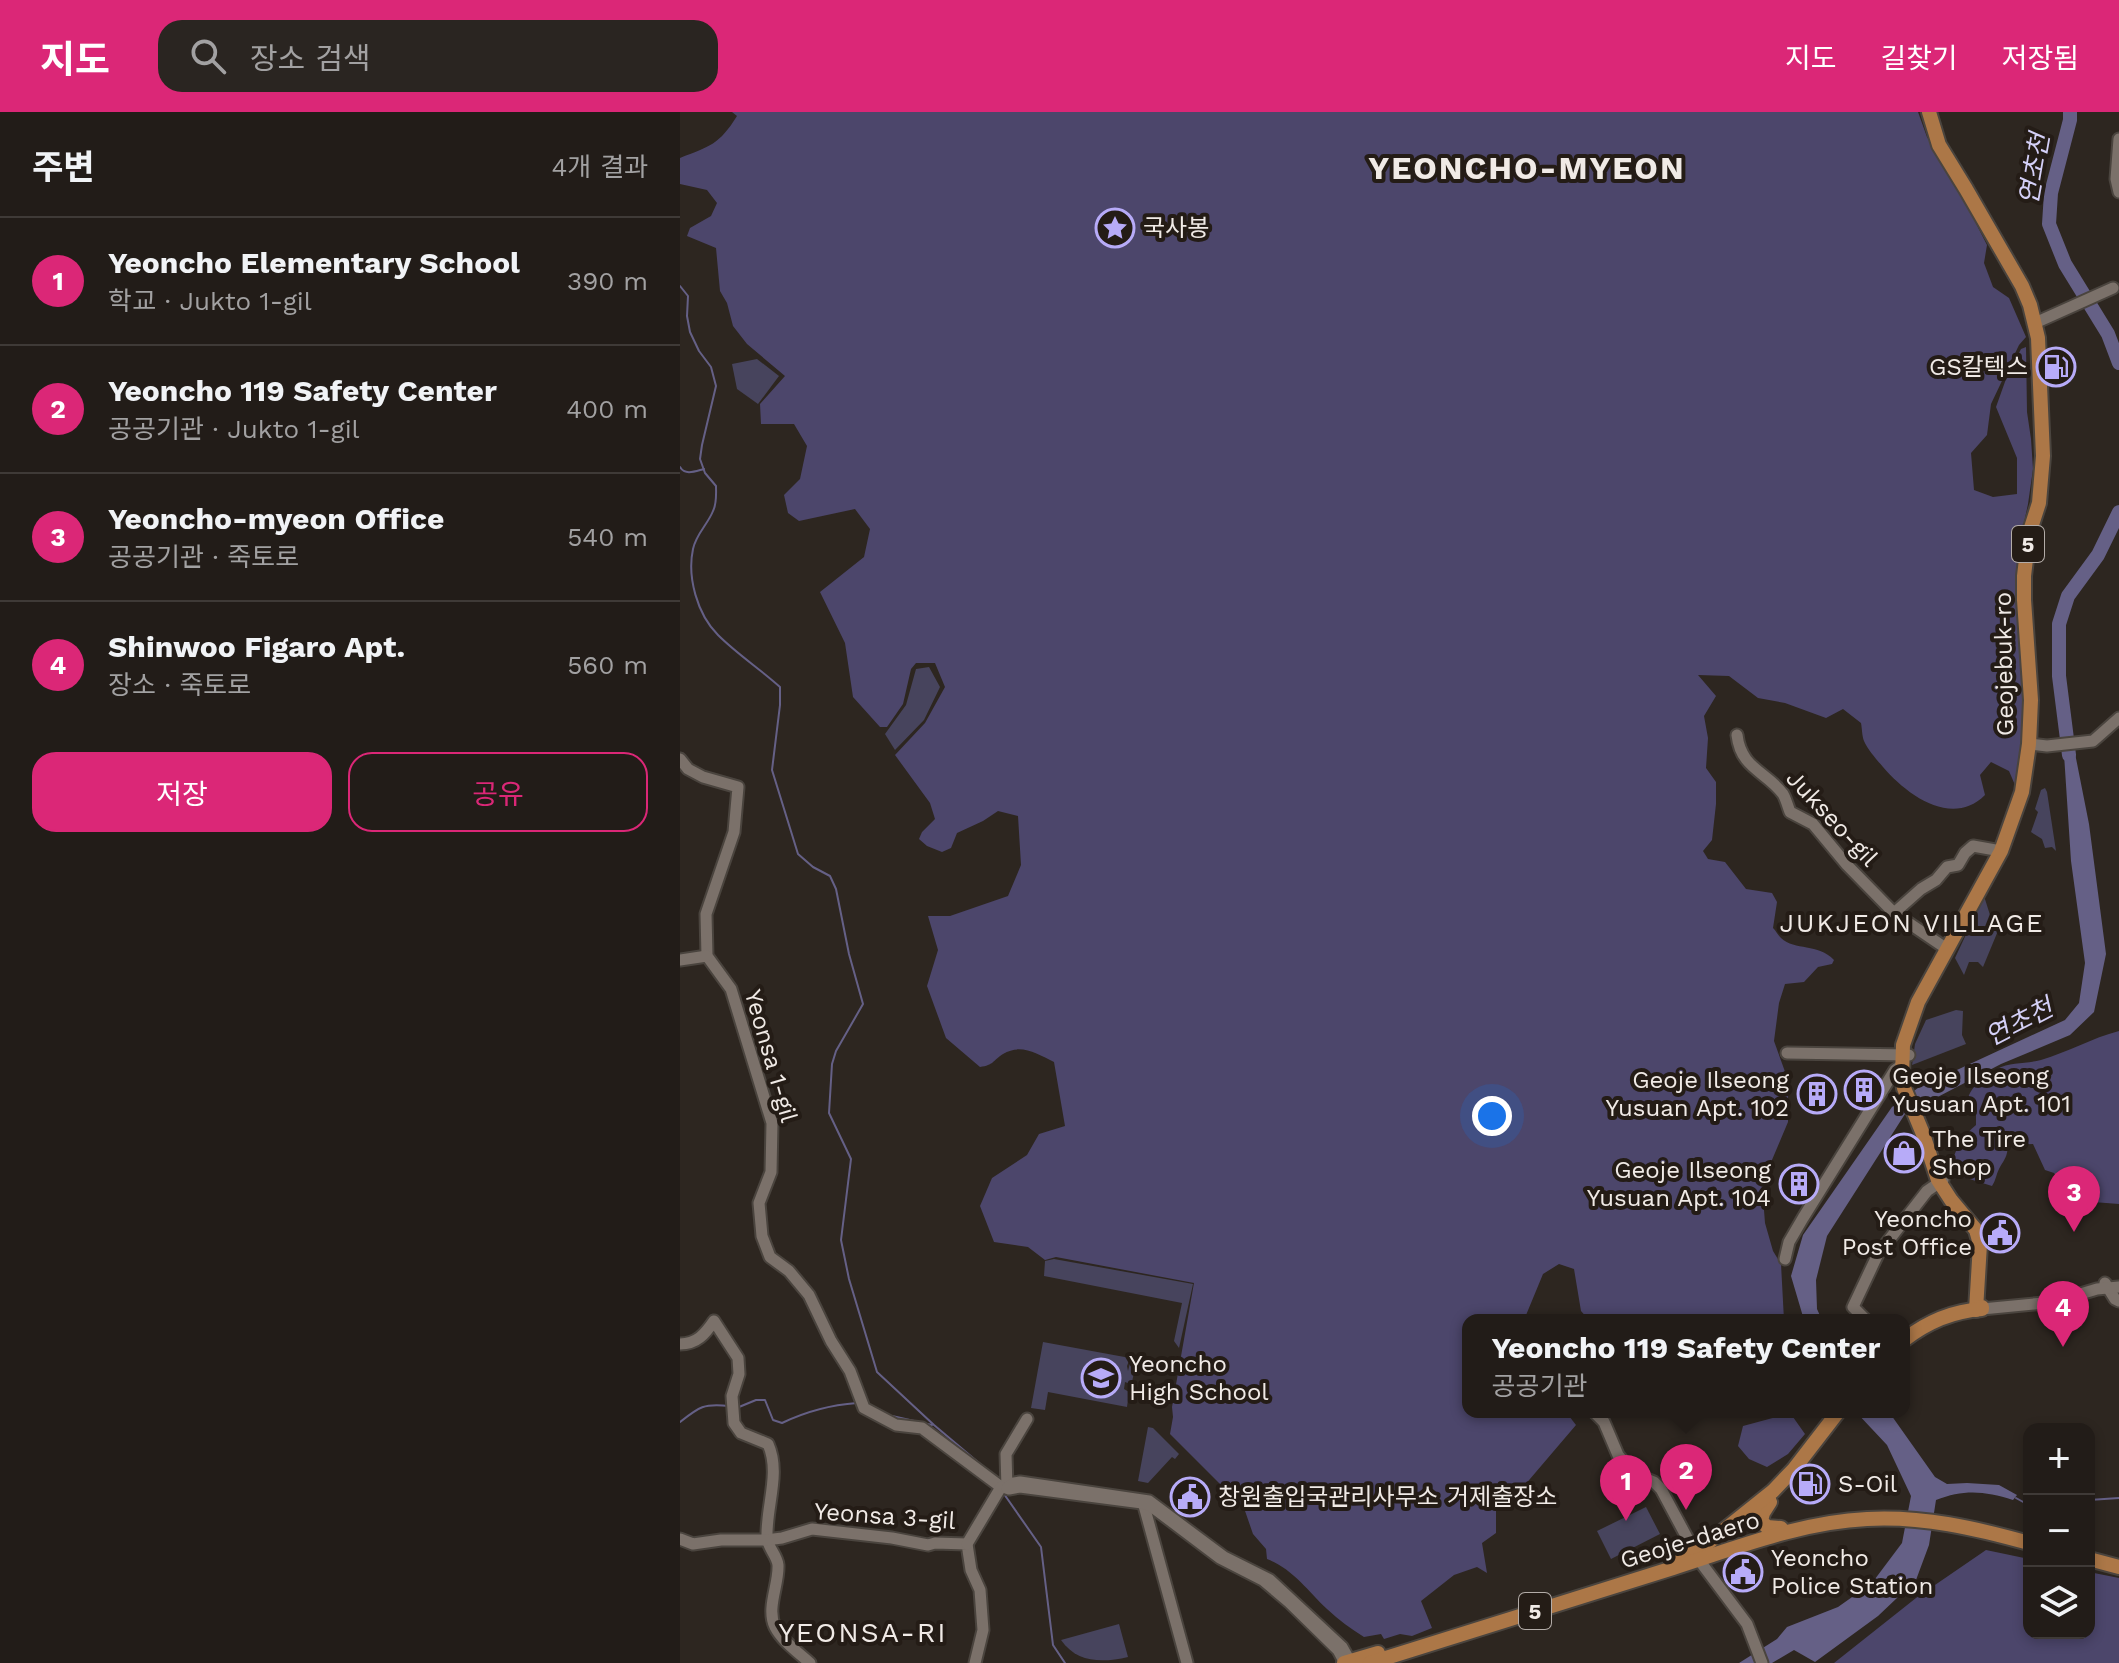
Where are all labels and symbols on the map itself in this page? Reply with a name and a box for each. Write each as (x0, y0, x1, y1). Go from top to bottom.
water label: 연초천 (2013, 128, 2056, 207)
district label: YEONCHO-MYEON (1368, 149, 1686, 187)
place icon: 국사봉 (1094, 207, 1136, 249)
place label: 국사봉 (1143, 214, 1209, 242)
fuel station icon: GS칼텍스 (2035, 346, 2077, 388)
place label: GS칼텍스 (1929, 353, 2028, 381)
road number: 5 (2012, 526, 2044, 562)
street label: Geojebuk-ro (1989, 592, 2019, 736)
street label: Jukseo-gil (1780, 764, 1884, 872)
district label: JUKJEON VILLAGE (1779, 908, 2045, 938)
street label: Yeonsa 1-gil (739, 986, 803, 1126)
water label: 연초천 (1980, 991, 2061, 1052)
place label: Geoje Ilseong Yusuan Apt. 101 (1892, 1062, 2071, 1118)
place label: Geoje Ilseong Yusuan Apt. 102 (1606, 1066, 1789, 1122)
building icon: Geoje Ilseong Yusuan Apt. 101 (1843, 1069, 1885, 1111)
building icon: Geoje Ilseong Yusuan Apt. 102 (1796, 1073, 1838, 1115)
your location (1472, 1096, 1512, 1136)
place label: The Tire Shop (1932, 1125, 2026, 1181)
shop icon: The Tire Shop (1883, 1132, 1925, 1174)
place label: Geoje Ilseong Yusuan Apt. 104 (1587, 1156, 1771, 1212)
building icon: Geoje Ilseong Yusuan Apt. 104 (1778, 1163, 1820, 1205)
pin: 3 (2048, 1166, 2100, 1232)
place label: Yeoncho Post Office (1842, 1205, 1972, 1261)
public building icon: Yeoncho Post Office (1979, 1212, 2021, 1254)
pin: 4 (2037, 1281, 2089, 1347)
place label: Yeoncho High School (1129, 1350, 1269, 1406)
school or university icon: Yeoncho High School (1080, 1357, 1122, 1399)
pin: 2 (1660, 1444, 1712, 1510)
pin: 1 (1600, 1455, 1652, 1521)
fuel station icon: S-Oil (1789, 1463, 1831, 1505)
place label: S-Oil (1838, 1470, 1898, 1498)
public building icon: 창원출입국관리사무소 거제출장소 (1169, 1476, 1211, 1518)
place label: 창원출입국관리사무소 거제출장소 (1218, 1483, 1557, 1511)
street label: Yeonsa 3-gil (813, 1497, 957, 1535)
street label: Geoje-daero (1617, 1506, 1763, 1574)
place label: Yeoncho Police Station (1771, 1544, 1933, 1600)
public building icon: Yeoncho Police Station (1722, 1551, 1764, 1593)
road number: 5 (1519, 1593, 1551, 1629)
district label: YEONSA-RI (778, 1616, 948, 1649)

